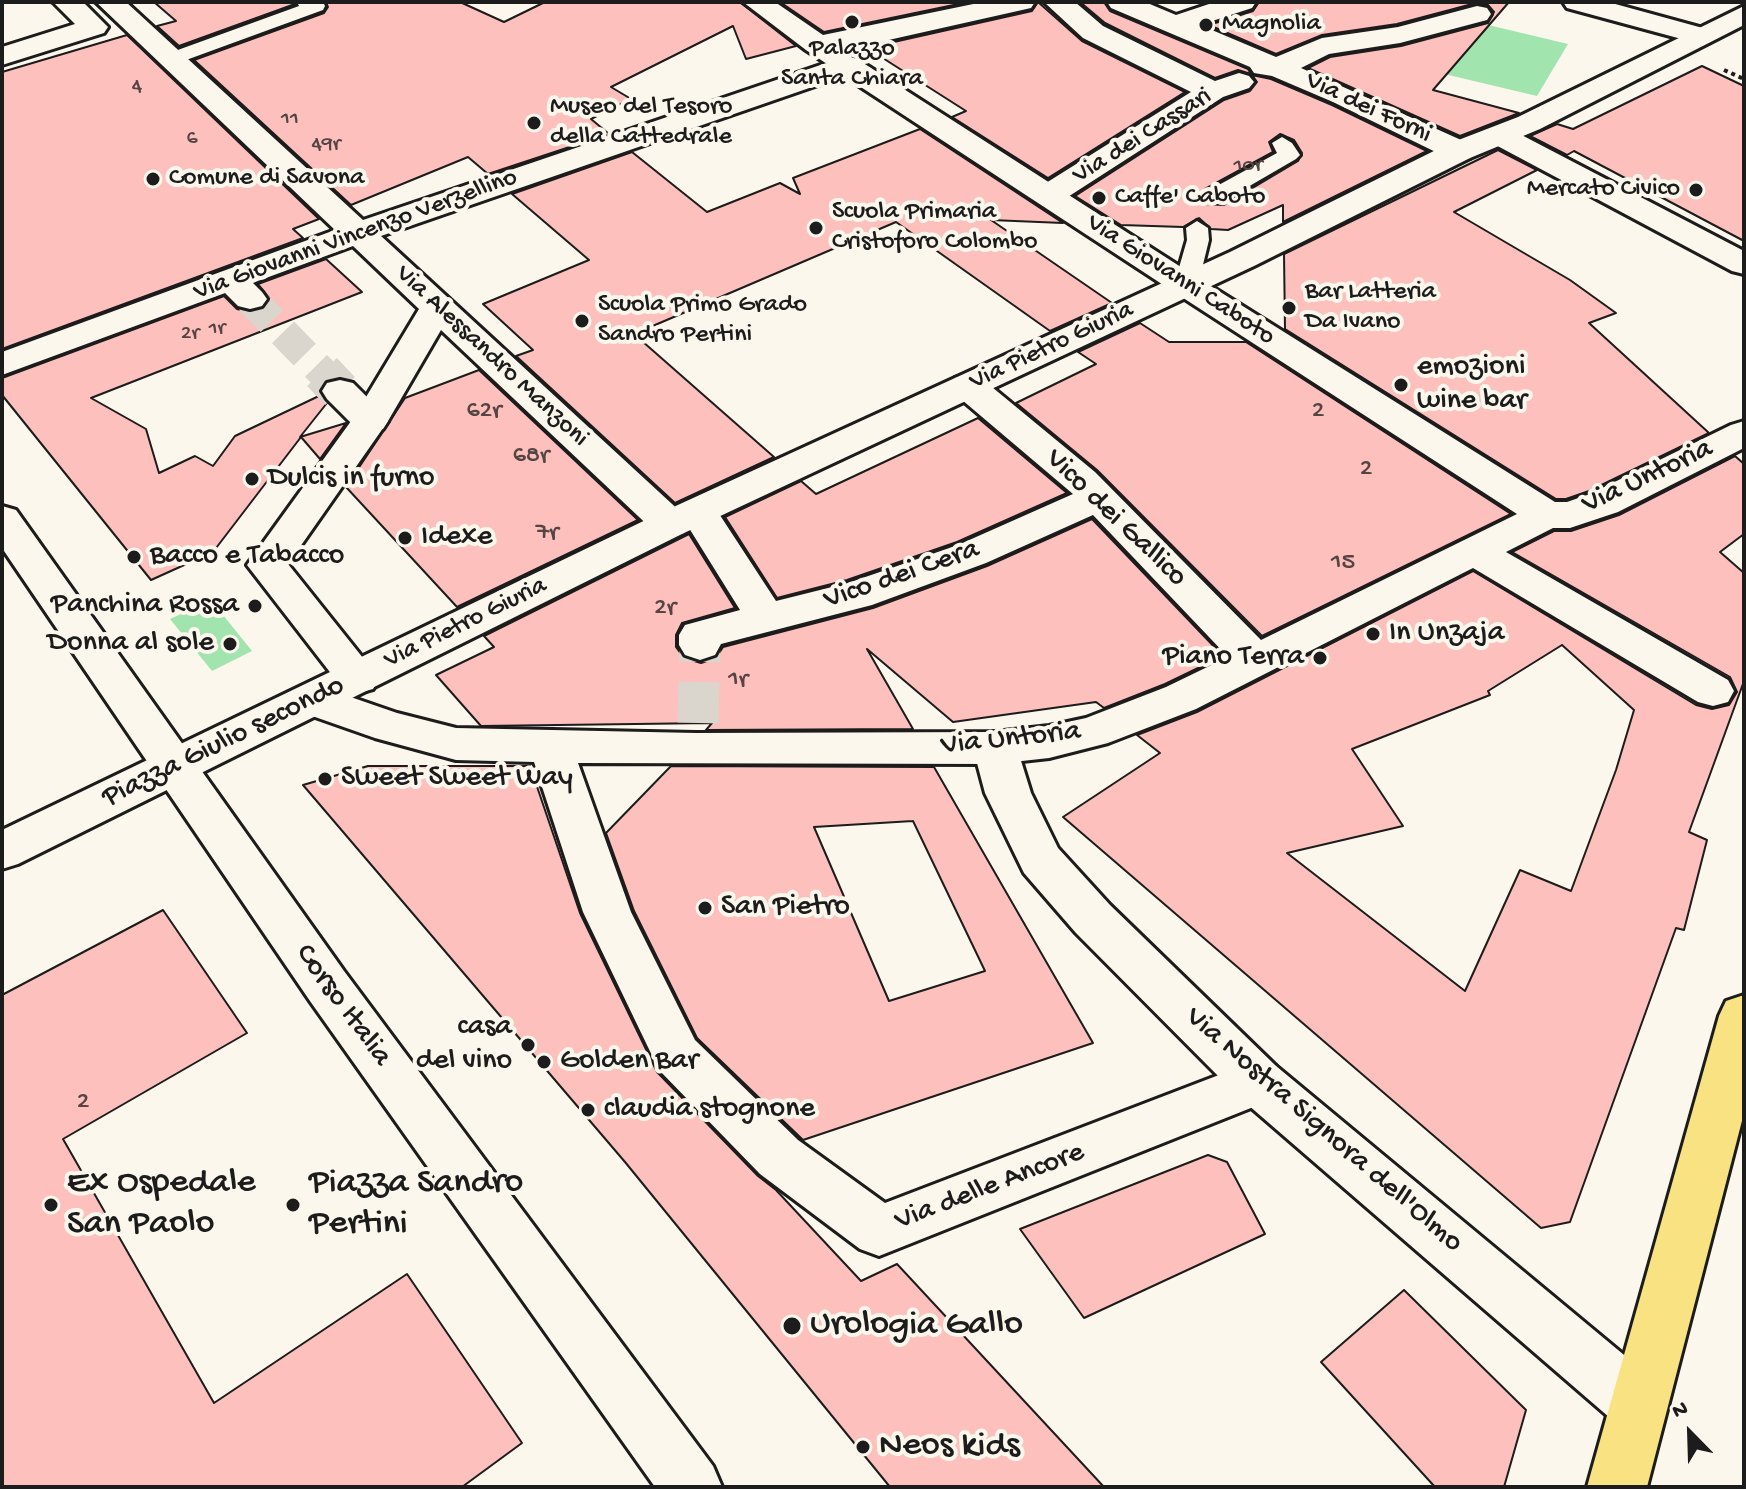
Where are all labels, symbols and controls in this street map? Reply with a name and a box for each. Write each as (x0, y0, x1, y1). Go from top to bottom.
place label: Magnolia (1222, 9, 1321, 41)
marker: Palazzo Santa Chiara (843, 13, 861, 31)
marker: Magnolia (1197, 16, 1215, 34)
place label: Palazzo Santa Chiara (781, 34, 923, 96)
street label: Via dei Forni (1300, 66, 1436, 152)
house number: 4 (132, 75, 142, 101)
street label: Via dei Cassari (1068, 82, 1218, 192)
place label: Museo del Tesoro della Cattedrale (550, 92, 733, 154)
house number: 11 (281, 107, 299, 133)
marker: Museo del Tesoro della Cattedrale (525, 114, 543, 132)
house number: 6 (186, 127, 198, 153)
house number: 49r (311, 133, 341, 159)
house number: 10r (1233, 154, 1263, 180)
place label: Comune di Savona (169, 163, 364, 195)
street label: Via Giovanni Vincenzo Verzellino (190, 163, 522, 309)
marker: Comune di Savona (144, 170, 162, 188)
place label: Mercato Civico (1527, 174, 1680, 206)
marker: Mercato Civico (1687, 181, 1705, 199)
place label: Caffe' Caboto (1115, 182, 1265, 214)
marker: Caffe' Caboto (1090, 189, 1108, 207)
place label: Scuola Primaria Cristoforo Colombo (832, 197, 1037, 258)
street label: Via Giovanni Caboto (1080, 208, 1280, 354)
marker: Scuola Primaria Cristoforo Colombo (807, 219, 825, 237)
street label: Via Alessandro Manzoni (388, 259, 594, 455)
place label: Bar Latteria Da Ivano (1305, 277, 1436, 338)
place label: Scuola Primo Grado Sandro Pertini (598, 290, 807, 352)
street label: Via Pietro Giuria (965, 295, 1139, 399)
marker: Bar Latteria Da Ivano (1280, 299, 1298, 317)
marker: Scuola Primo Grado Sandro Pertini (573, 312, 591, 330)
house number: 1r (209, 317, 225, 343)
house number: 2r (181, 322, 199, 348)
place label: emozioni wine bar (1417, 350, 1527, 420)
marker: emozioni wine bar (1392, 376, 1410, 394)
house number: 62r (466, 396, 502, 428)
house number: 2 (1312, 396, 1324, 428)
street label: Via Untoria (1577, 432, 1719, 524)
house number: 68r (513, 441, 549, 473)
street label: Vico dei Gallico (1036, 442, 1194, 596)
house number: 2 (1360, 454, 1372, 486)
place label: Dulcis in furno (268, 461, 435, 497)
marker: Dulcis in furno (243, 470, 261, 488)
house number: 7r (536, 518, 558, 550)
place label: Idexe (421, 520, 493, 556)
marker: Idexe (396, 529, 414, 547)
street label: Vico dei Cera (820, 533, 984, 619)
place label: Bacco e Tabacco (150, 539, 344, 575)
marker: Bacco e Tabacco (125, 548, 143, 566)
house number: 15 (1331, 548, 1355, 580)
street label: Via Pietro Giuria (380, 571, 552, 677)
place label: Panchina Rossa (51, 588, 239, 624)
house number: 2r (654, 593, 676, 625)
marker: Panchina Rossa (246, 597, 264, 615)
place label: In Unzaja (1389, 616, 1504, 652)
marker: In Unzaja (1364, 625, 1382, 643)
place label: Donna al sole (48, 626, 214, 662)
marker: Donna al sole (221, 635, 239, 653)
place label: Piano Terra (1162, 640, 1304, 676)
marker: Piano Terra (1311, 649, 1329, 667)
house number: 1r (728, 665, 748, 697)
street label: Piazza Giulio secondo (97, 669, 351, 817)
street label: Via Untoria (939, 715, 1083, 765)
place label: Sweet Sweet Way (341, 761, 573, 797)
marker: Sweet Sweet Way (316, 770, 334, 788)
place label: San Pietro (721, 890, 850, 926)
marker: San Pietro (696, 899, 714, 917)
street label: Corso Italia (286, 938, 398, 1074)
street label: Via Nostra Signora dell'Olmo (1177, 1000, 1469, 1262)
place label: casa del vino (416, 1010, 512, 1080)
marker: casa del vino (519, 1036, 537, 1054)
place label: Golden Bar (560, 1044, 698, 1080)
marker: Golden Bar (535, 1053, 553, 1071)
house number: 2 (77, 1087, 89, 1119)
place label: claudia stognone (604, 1092, 815, 1128)
marker: claudia stognone (579, 1101, 597, 1119)
street label: Via delle Ancore (890, 1135, 1090, 1241)
place label: Ex Ospedale San Paolo (67, 1162, 256, 1247)
place label: Piazza Sandro Pertini (309, 1162, 523, 1247)
marker: Ex Ospedale San Paolo (42, 1196, 60, 1214)
marker: Piazza Sandro Pertini (284, 1196, 302, 1214)
place label: Urologia Gallo (810, 1304, 1023, 1348)
marker: Urologia Gallo (781, 1315, 803, 1337)
north arrow (1650, 1393, 1730, 1473)
text: N (1669, 1396, 1692, 1426)
place label: Neos kids (879, 1425, 1020, 1469)
marker: Neos kids (854, 1438, 872, 1456)

